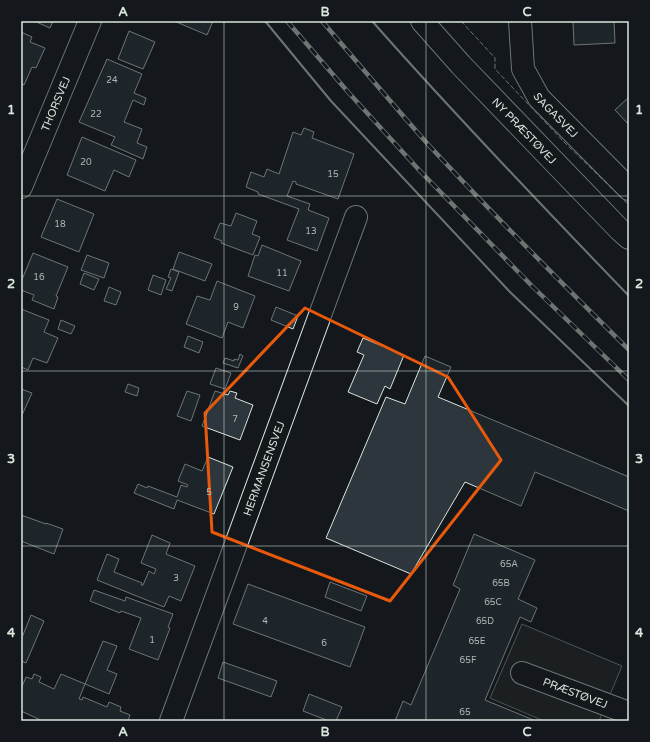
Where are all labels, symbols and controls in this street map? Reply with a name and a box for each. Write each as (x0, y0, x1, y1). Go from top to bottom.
text: A (118, 4, 128, 20)
text: B (320, 4, 330, 20)
text: C (522, 4, 532, 20)
street label: THORSVEJ (39, 75, 73, 134)
house number: 24 (106, 75, 118, 86)
street label: SAGASVEJ (530, 91, 580, 140)
street label: NY PRÆSTØVEJ (489, 95, 559, 167)
text: 1 (7, 102, 15, 118)
text: 1 (635, 102, 643, 118)
house number: 22 (90, 109, 102, 120)
house number: 20 (80, 157, 92, 168)
house number: 15 (327, 169, 339, 180)
house number: 18 (54, 219, 66, 230)
house number: 13 (305, 226, 317, 237)
house number: 11 (276, 268, 288, 279)
house number: 16 (33, 272, 45, 283)
text: 2 (7, 276, 15, 292)
text: 2 (635, 276, 643, 292)
house number: 9 (233, 302, 239, 313)
house number: 7 (232, 414, 238, 425)
street label: HERMANSENSVEJ (241, 419, 288, 518)
text: 3 (7, 451, 15, 467)
text: 3 (635, 451, 643, 467)
house number: 5 (206, 487, 212, 498)
house number: 65A (500, 559, 518, 570)
house number: 3 (173, 573, 179, 584)
house number: 65B (492, 578, 510, 589)
house number: 65C (484, 597, 502, 608)
house number: 4 (262, 616, 268, 627)
house number: 65D (476, 616, 494, 627)
text: 4 (7, 625, 16, 641)
text: 4 (635, 625, 644, 641)
house number: 1 (149, 635, 155, 646)
house number: 65E (468, 636, 486, 647)
house number: 6 (321, 638, 327, 649)
house number: 65F (460, 655, 477, 666)
street label: PRÆSTØVEJ (541, 675, 609, 711)
house number: 65 (459, 707, 471, 718)
text: A (118, 724, 128, 740)
text: B (320, 724, 330, 740)
text: C (522, 724, 532, 740)

